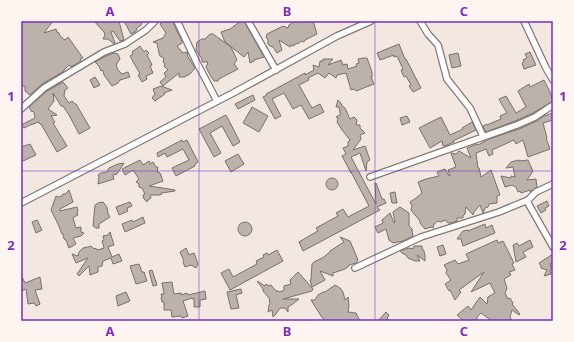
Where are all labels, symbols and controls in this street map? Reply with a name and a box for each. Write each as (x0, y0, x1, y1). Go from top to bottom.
text: A (106, 2, 115, 20)
text: B (283, 2, 291, 20)
text: C (460, 2, 468, 20)
text: 1 (7, 87, 15, 105)
text: 1 (559, 87, 567, 105)
text: 2 (7, 236, 15, 254)
text: 2 (559, 236, 567, 254)
text: A (106, 322, 115, 340)
text: B (283, 322, 291, 340)
text: C (460, 322, 468, 340)

